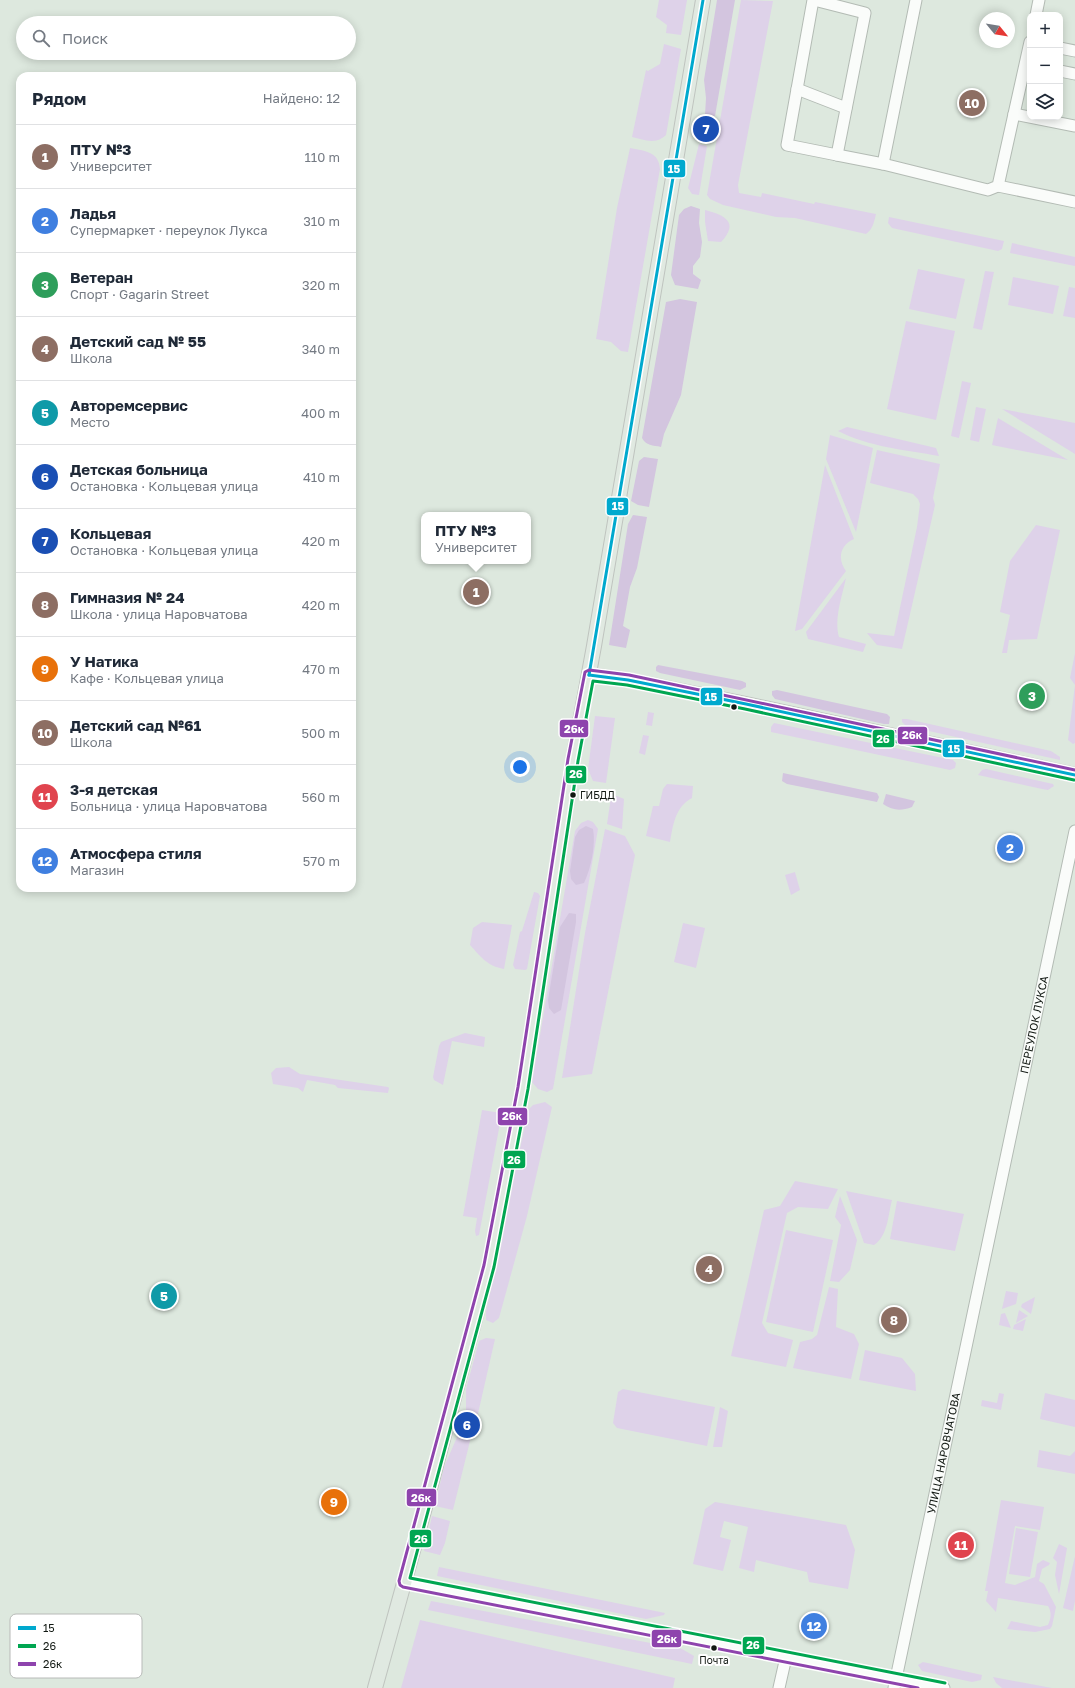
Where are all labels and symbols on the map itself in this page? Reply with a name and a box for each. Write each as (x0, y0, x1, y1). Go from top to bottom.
north arrow (979, 12, 1015, 48)
pin: 10 (959, 88, 985, 118)
pin: 7 (693, 114, 719, 144)
line badge: 15 (663, 159, 686, 178)
text: 15 (668, 162, 680, 175)
line badge: 15 (606, 497, 629, 516)
text: 15 (612, 499, 624, 512)
pin: 1 (463, 577, 489, 607)
pin: 3 (1019, 681, 1045, 711)
line badge: 15 (700, 687, 723, 706)
text: 15 (705, 690, 717, 703)
unlabelled marker (729, 702, 739, 712)
line badge: 26к (559, 719, 589, 738)
text: 26к (564, 722, 585, 735)
line badge: 26к (897, 726, 928, 745)
text: 26к (902, 728, 923, 741)
line badge: 26 (872, 729, 895, 748)
text: 26 (876, 732, 890, 745)
line badge: 15 (942, 739, 965, 758)
text: 15 (948, 742, 960, 755)
your location (510, 757, 530, 777)
line badge: 26 (565, 765, 587, 784)
text: 26 (569, 767, 583, 780)
place label: ГИБДД (580, 789, 615, 801)
marker: ГИБДД (568, 790, 578, 800)
pin: 2 (997, 833, 1023, 863)
street label: ПЕРЕУЛОК ЛУКСА (1017, 974, 1050, 1075)
line badge: 26к (497, 1107, 528, 1126)
text: 26к (502, 1109, 523, 1122)
line badge: 26 (503, 1150, 526, 1169)
text: 26 (507, 1153, 521, 1166)
pin: 4 (696, 1254, 722, 1284)
pin: 5 (151, 1281, 177, 1311)
pin: 8 (881, 1305, 907, 1335)
street label: УЛИЦА НАРОВЧАТОВА (924, 1391, 962, 1515)
pin: 6 (454, 1410, 480, 1440)
pin: 9 (321, 1487, 347, 1517)
line badge: 26к (406, 1488, 437, 1507)
text: 26к (411, 1491, 432, 1504)
line badge: 26 (409, 1529, 432, 1548)
pin: 11 (948, 1530, 974, 1560)
text: 26 (414, 1532, 428, 1545)
pin: 12 (801, 1611, 827, 1641)
legend (10, 1614, 142, 1678)
text: 15 (43, 1621, 55, 1634)
line badge: 26к (651, 1629, 682, 1648)
text: 26к (657, 1632, 678, 1645)
line badge: 26 (742, 1636, 765, 1655)
text: 26 (746, 1638, 760, 1651)
text: 26 (43, 1639, 56, 1652)
marker: Почта (709, 1643, 719, 1653)
place label: Почта (699, 1654, 729, 1666)
text: 26к (43, 1657, 63, 1670)

